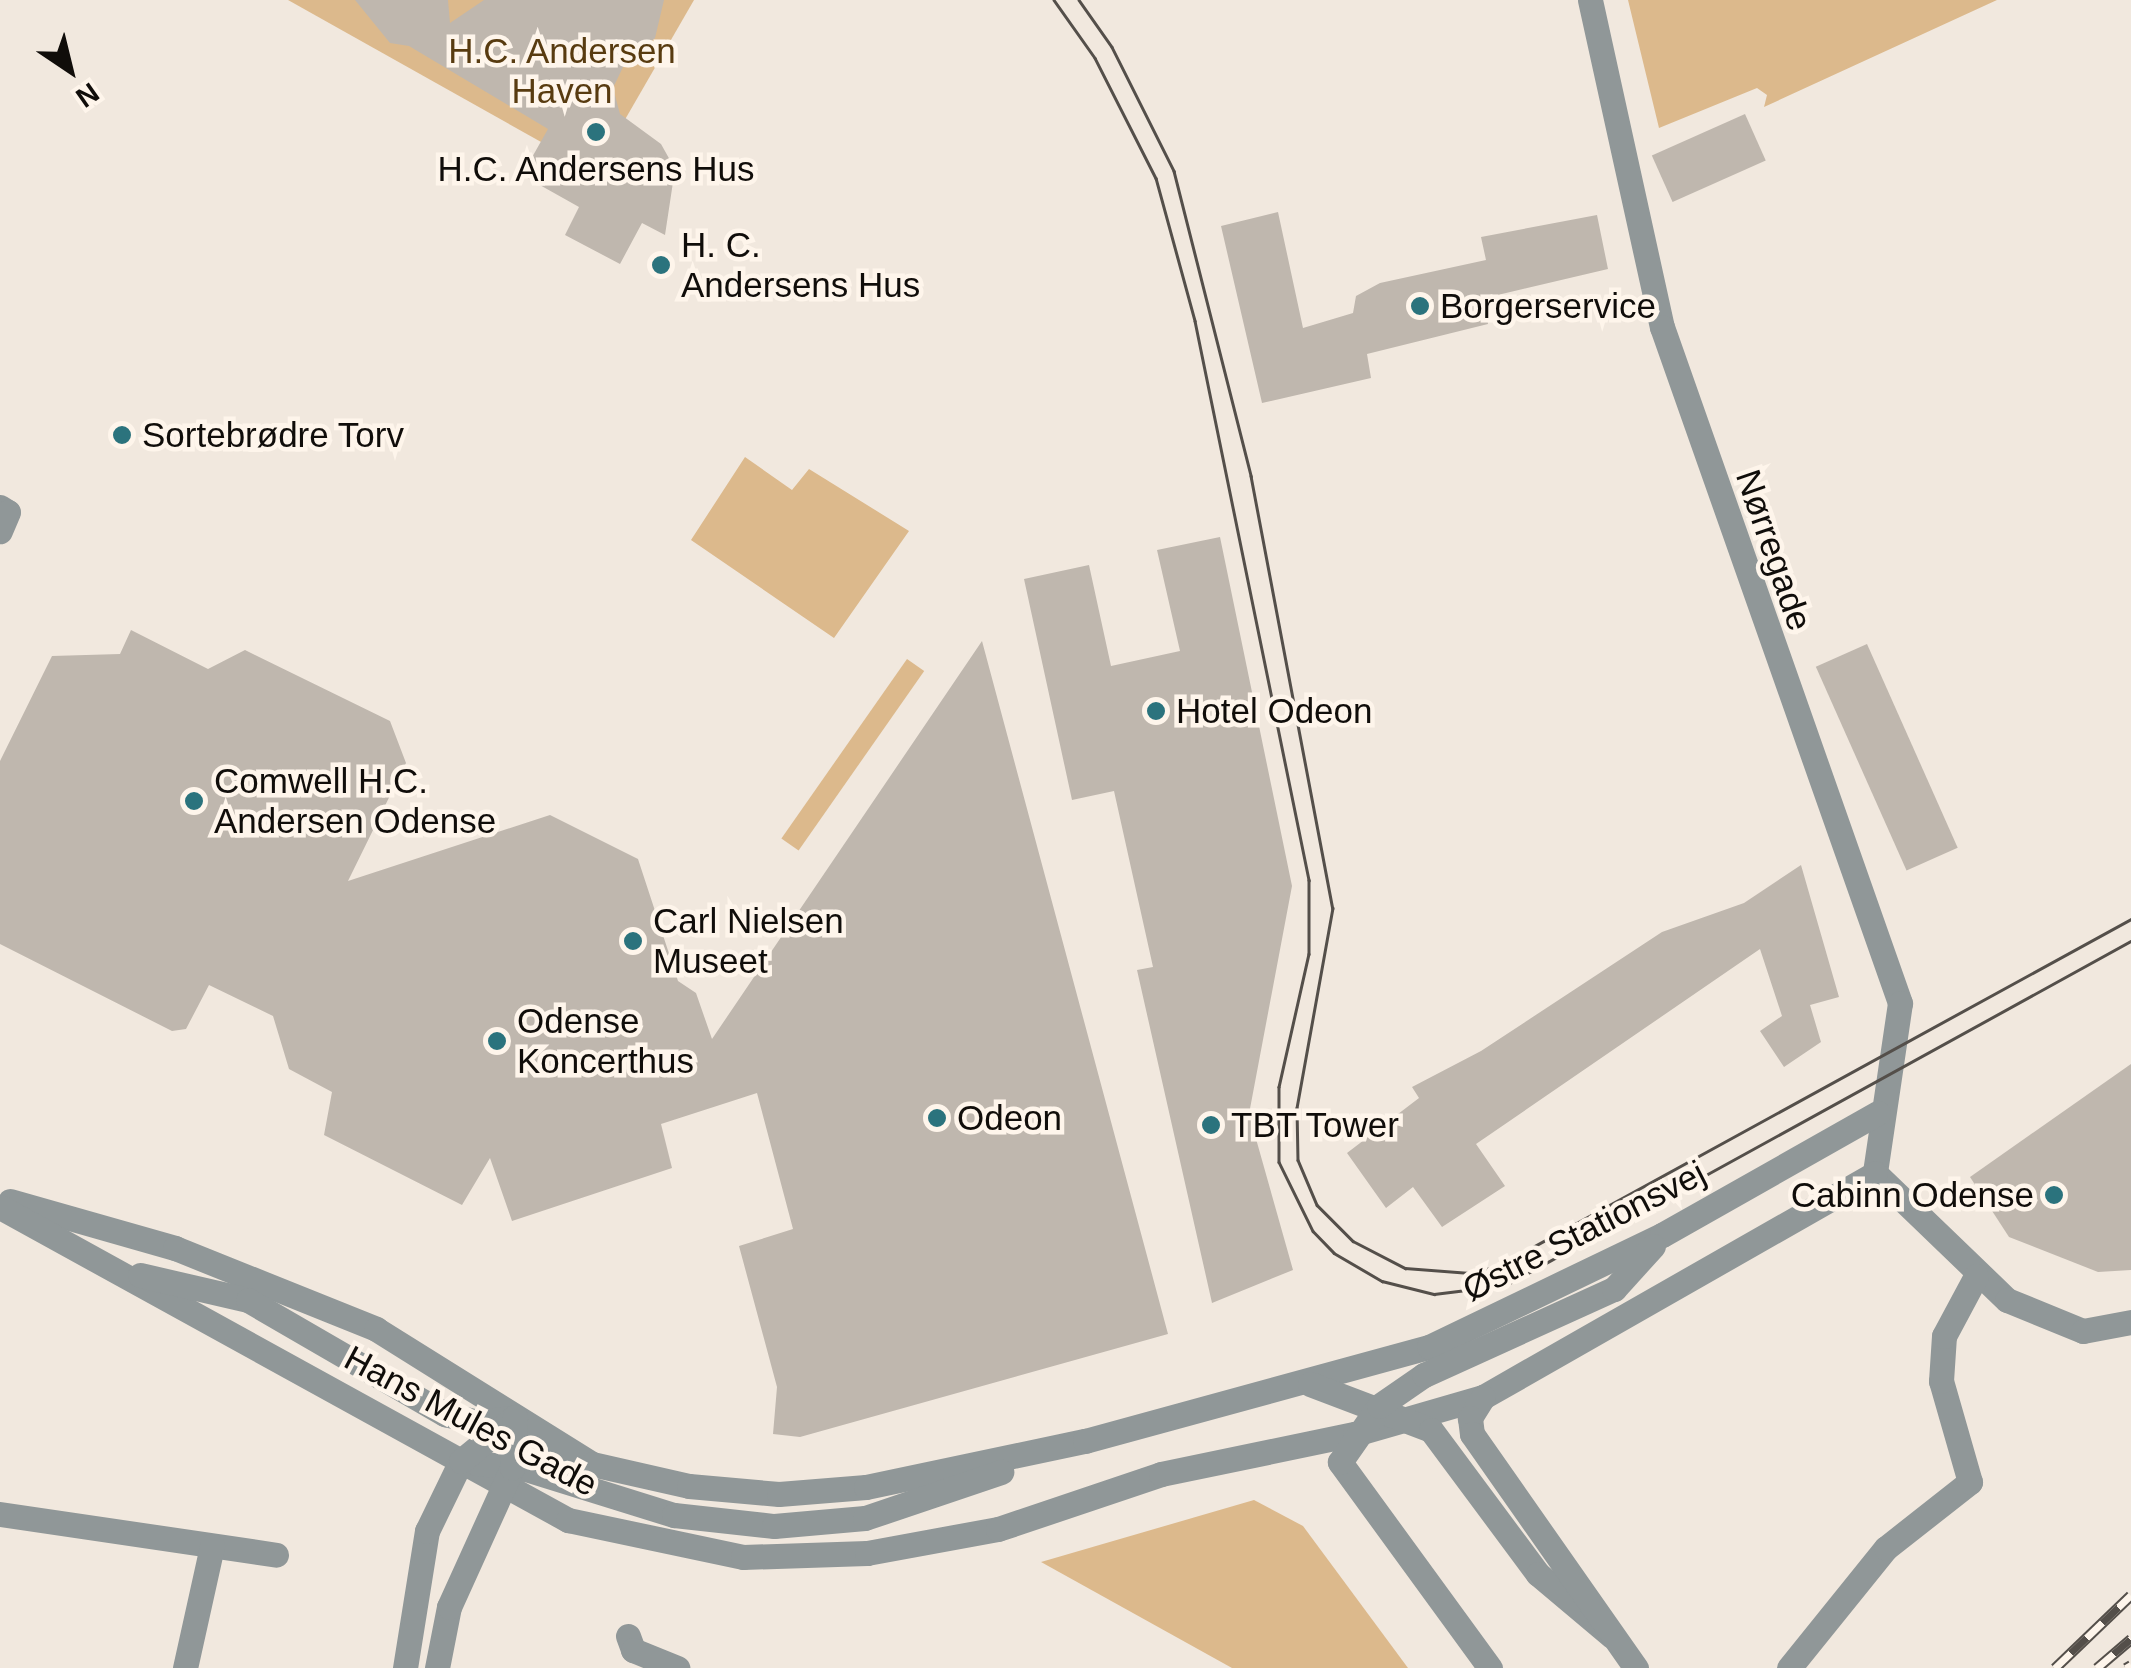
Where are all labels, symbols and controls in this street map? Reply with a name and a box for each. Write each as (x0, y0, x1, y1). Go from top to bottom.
north arrow (20, 20, 120, 120)
park label: H.C. Andersen Haven (447, 30, 677, 112)
text: N (70, 76, 105, 113)
marker: H.C. Andersens Hus (585, 121, 607, 143)
place label: H.C. Andersens Hus (436, 148, 756, 190)
place label: H. C. Andersens Hus (681, 224, 920, 306)
marker: H. C. Andersens Hus (650, 254, 672, 276)
place label: Borgerservice (1440, 285, 1656, 327)
marker: Borgerservice (1409, 295, 1431, 317)
place label: Sortebrødre Torv (142, 414, 405, 456)
marker: Sortebrødre Torv (111, 424, 133, 446)
street label: Nørregade (1727, 464, 1821, 636)
place label: Hotel Odeon (1176, 690, 1373, 732)
marker: Hotel Odeon (1145, 700, 1167, 722)
place label: Comwell H.C. Andersen Odense (214, 760, 496, 842)
marker: Comwell H.C. Andersen Odense (183, 790, 205, 812)
place label: Carl Nielsen Museet (653, 900, 844, 982)
marker: Carl Nielsen Museet (622, 930, 644, 952)
place label: Odense Koncerthus (517, 1000, 694, 1082)
marker: Odense Koncerthus (486, 1030, 508, 1052)
place label: Odeon (957, 1097, 1062, 1139)
place label: TBT Tower (1231, 1104, 1400, 1146)
marker: Odeon (926, 1107, 948, 1129)
marker: TBT Tower (1200, 1114, 1222, 1136)
street label: Østre Stationsvej (1456, 1152, 1712, 1310)
place label: Cabinn Odense (1791, 1174, 2034, 1216)
marker: Cabinn Odense (2043, 1184, 2065, 1206)
street label: Hans Mules Gade (337, 1337, 605, 1505)

